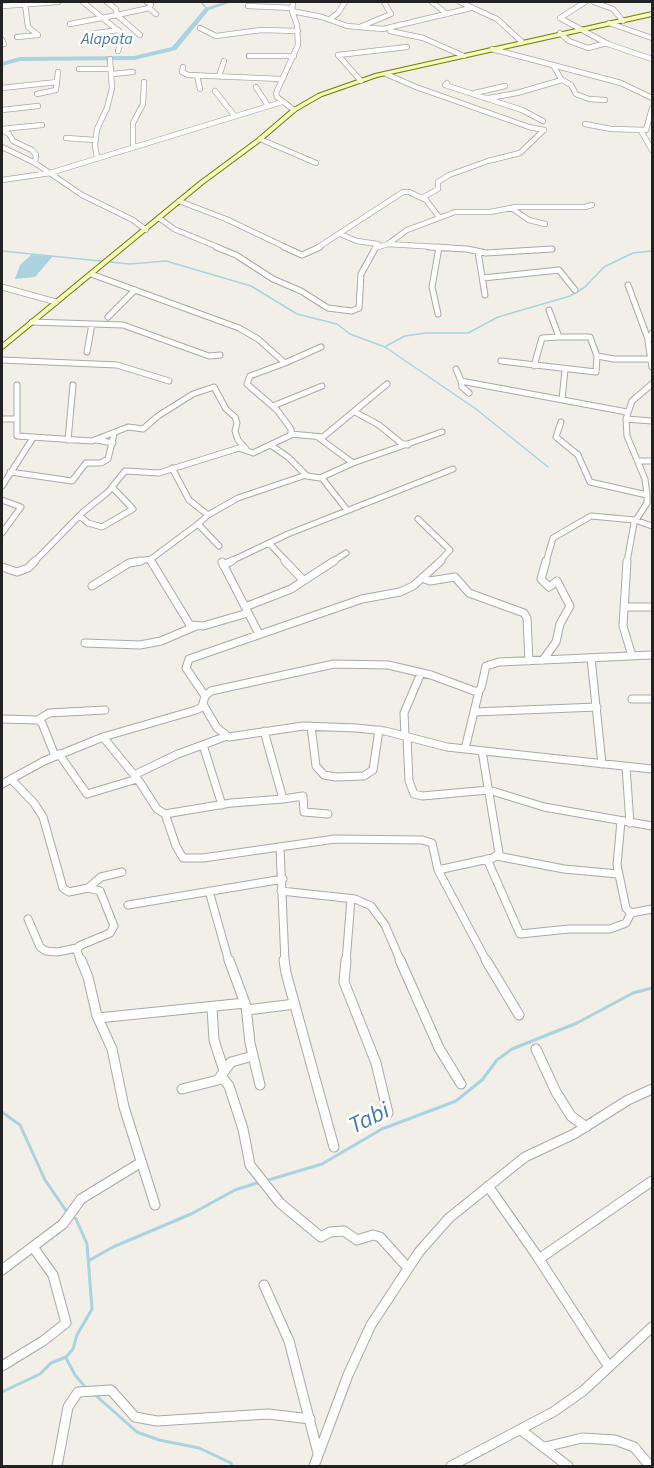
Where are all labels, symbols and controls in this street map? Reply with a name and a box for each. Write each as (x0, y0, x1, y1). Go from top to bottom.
water label: Alapata (81, 30, 133, 50)
water label: Tabi (345, 1098, 395, 1142)

